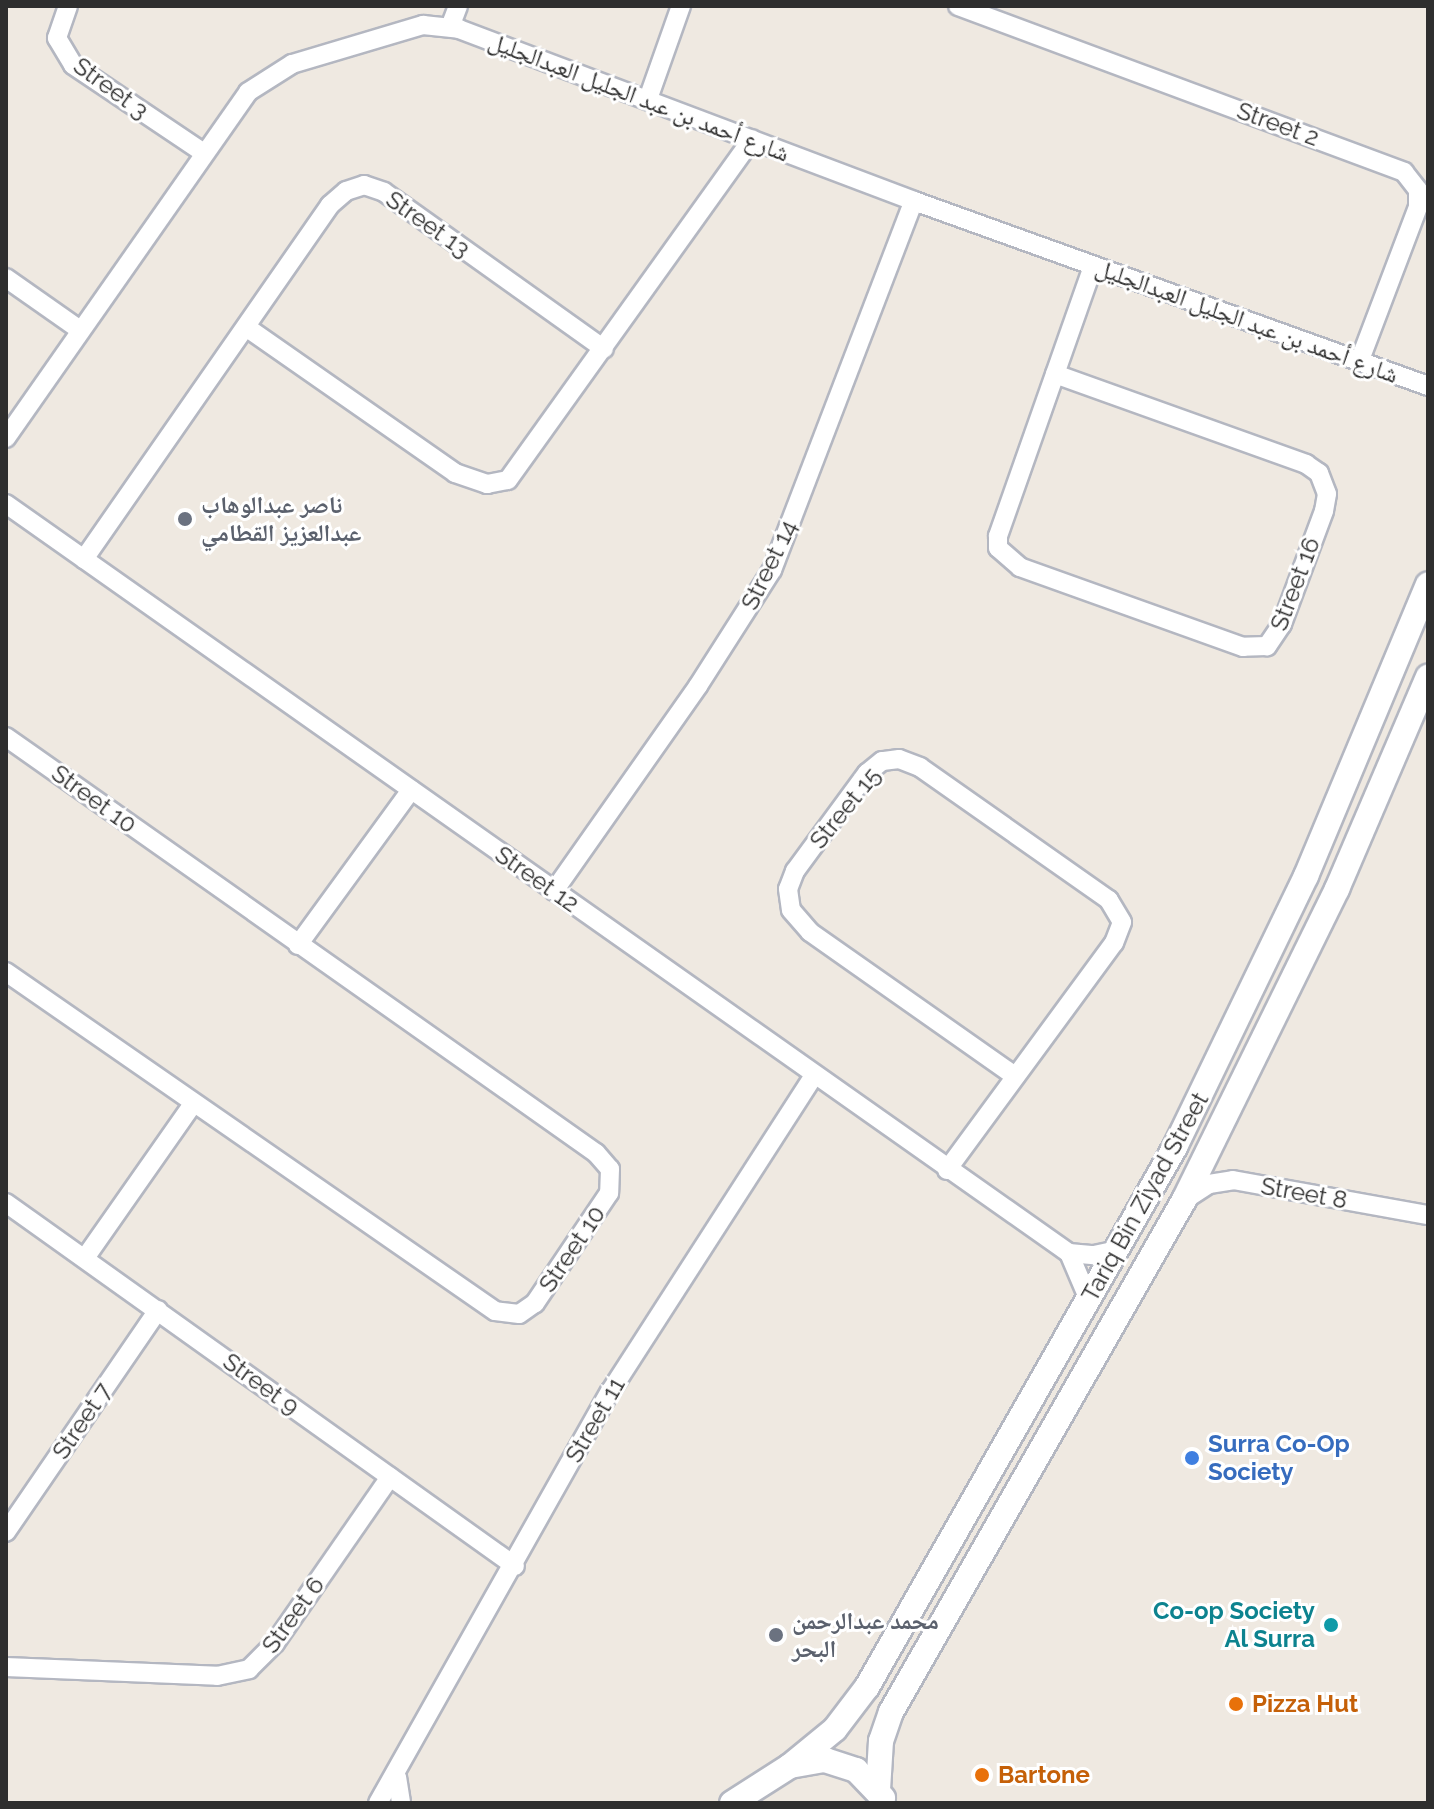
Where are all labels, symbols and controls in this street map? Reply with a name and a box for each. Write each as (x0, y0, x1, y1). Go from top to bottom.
street label: شارع أحمد بن عبد الجليل العبدالجليل (485, 26, 793, 168)
street label: Street 3 (68, 51, 154, 125)
street label: Street 2 (1233, 96, 1323, 152)
street label: Street 13 (381, 185, 475, 263)
street label: شارع أحمد بن عبد الجليل العبدالجليل (1092, 253, 1402, 389)
place label: ناصر عبدالوهاب عبدالعزيز القطامي (201, 491, 361, 547)
marker: ناصر عبدالوهاب عبدالعزيز القطامي (176, 510, 194, 528)
street label: Street 14 (735, 516, 803, 614)
street label: Street 16 (1264, 533, 1326, 635)
street label: Street 10 (46, 759, 142, 839)
street label: Street 15 (804, 762, 886, 854)
street label: Street 12 (490, 840, 584, 918)
street label: Tariq Bin Ziyad Street (1075, 1087, 1215, 1307)
street label: Street 8 (1259, 1171, 1349, 1215)
street label: Street 10 (533, 1200, 611, 1298)
street label: Street 9 (217, 1347, 305, 1421)
street label: Street 11 (559, 1372, 631, 1468)
street label: Street 7 (46, 1378, 118, 1464)
place label: Surra Co-Op Society (1208, 1430, 1350, 1486)
marker: Surra Co-Op Society (1183, 1449, 1201, 1467)
street label: Street 6 (256, 1571, 330, 1659)
place label: Co-op Society Al Surra (1153, 1597, 1315, 1653)
place label: محمد عبدالرحمن البحر (792, 1607, 939, 1663)
marker: Co-op Society Al Surra (1322, 1616, 1340, 1634)
marker: محمد عبدالرحمن البحر (767, 1626, 785, 1644)
place label: Pizza Hut (1252, 1690, 1358, 1718)
marker: Pizza Hut (1227, 1695, 1245, 1713)
place label: Bartone (998, 1761, 1090, 1789)
marker: Bartone (973, 1766, 991, 1784)

